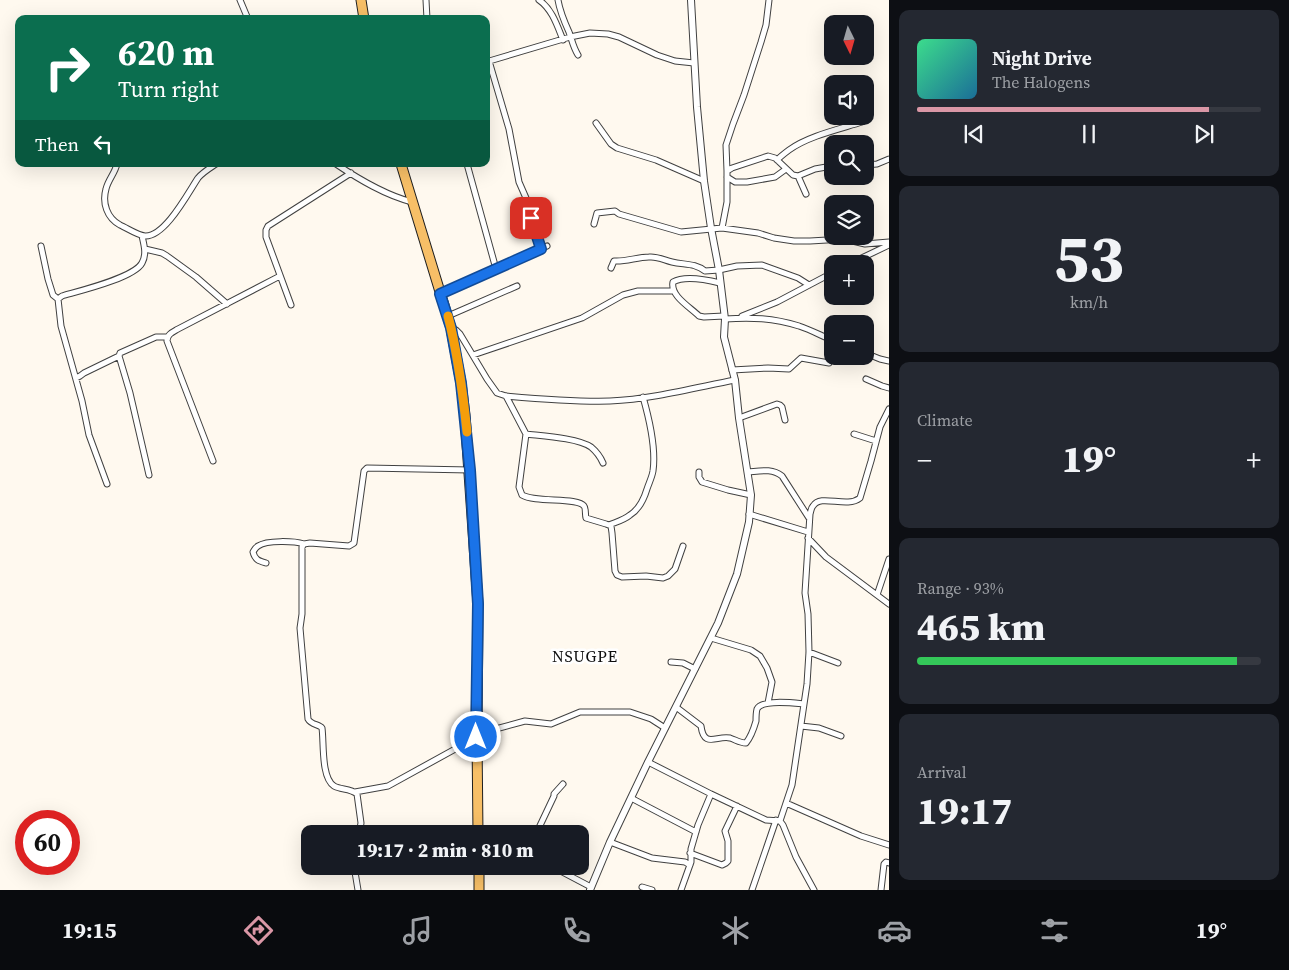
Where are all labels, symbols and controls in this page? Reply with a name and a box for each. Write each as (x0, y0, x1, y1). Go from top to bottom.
north arrow (824, 15, 874, 65)
map controls (824, 15, 874, 365)
text: 620 m (118, 29, 214, 77)
icon: right (35, 35, 100, 100)
text: Night Drive (992, 45, 1092, 71)
text: The Halogens (992, 71, 1090, 93)
text: Turn right (118, 74, 219, 104)
button: sound (824, 75, 874, 125)
icon: previous (960, 120, 988, 148)
icon: pause (1075, 120, 1103, 148)
icon: next (1190, 120, 1218, 148)
icon: left (89, 130, 117, 158)
text: Then (35, 131, 79, 157)
button: search (824, 135, 874, 185)
button: layers (824, 195, 874, 245)
pin (510, 197, 552, 239)
icon: arrive (517, 204, 545, 232)
text: 53 (1054, 214, 1124, 303)
button: + (824, 255, 874, 305)
text: km/h (1070, 291, 1108, 313)
button: − (824, 315, 874, 365)
text: Climate (917, 409, 973, 431)
text: 19° (1062, 433, 1116, 485)
text: − (917, 441, 932, 479)
text: + (1246, 441, 1261, 479)
text: Range · 93% (917, 577, 1004, 599)
text: 465 km (917, 601, 1045, 653)
district label: NSUGPE (552, 645, 618, 667)
position arrow (449, 710, 501, 762)
text: Arrival (917, 761, 966, 783)
text: 19:17 (917, 785, 1012, 837)
speed limit sign: 60 (15, 810, 80, 875)
text: 19:17 · 2 min · 810 m (356, 837, 534, 863)
icon: directions (241, 913, 276, 948)
icon: music (400, 913, 435, 948)
icon: phone (559, 913, 594, 948)
icon: climate (718, 913, 753, 948)
icon: car (877, 913, 912, 948)
icon: filters (1037, 913, 1072, 948)
text: 19:15 (62, 915, 116, 945)
text: 19° (1196, 915, 1227, 945)

